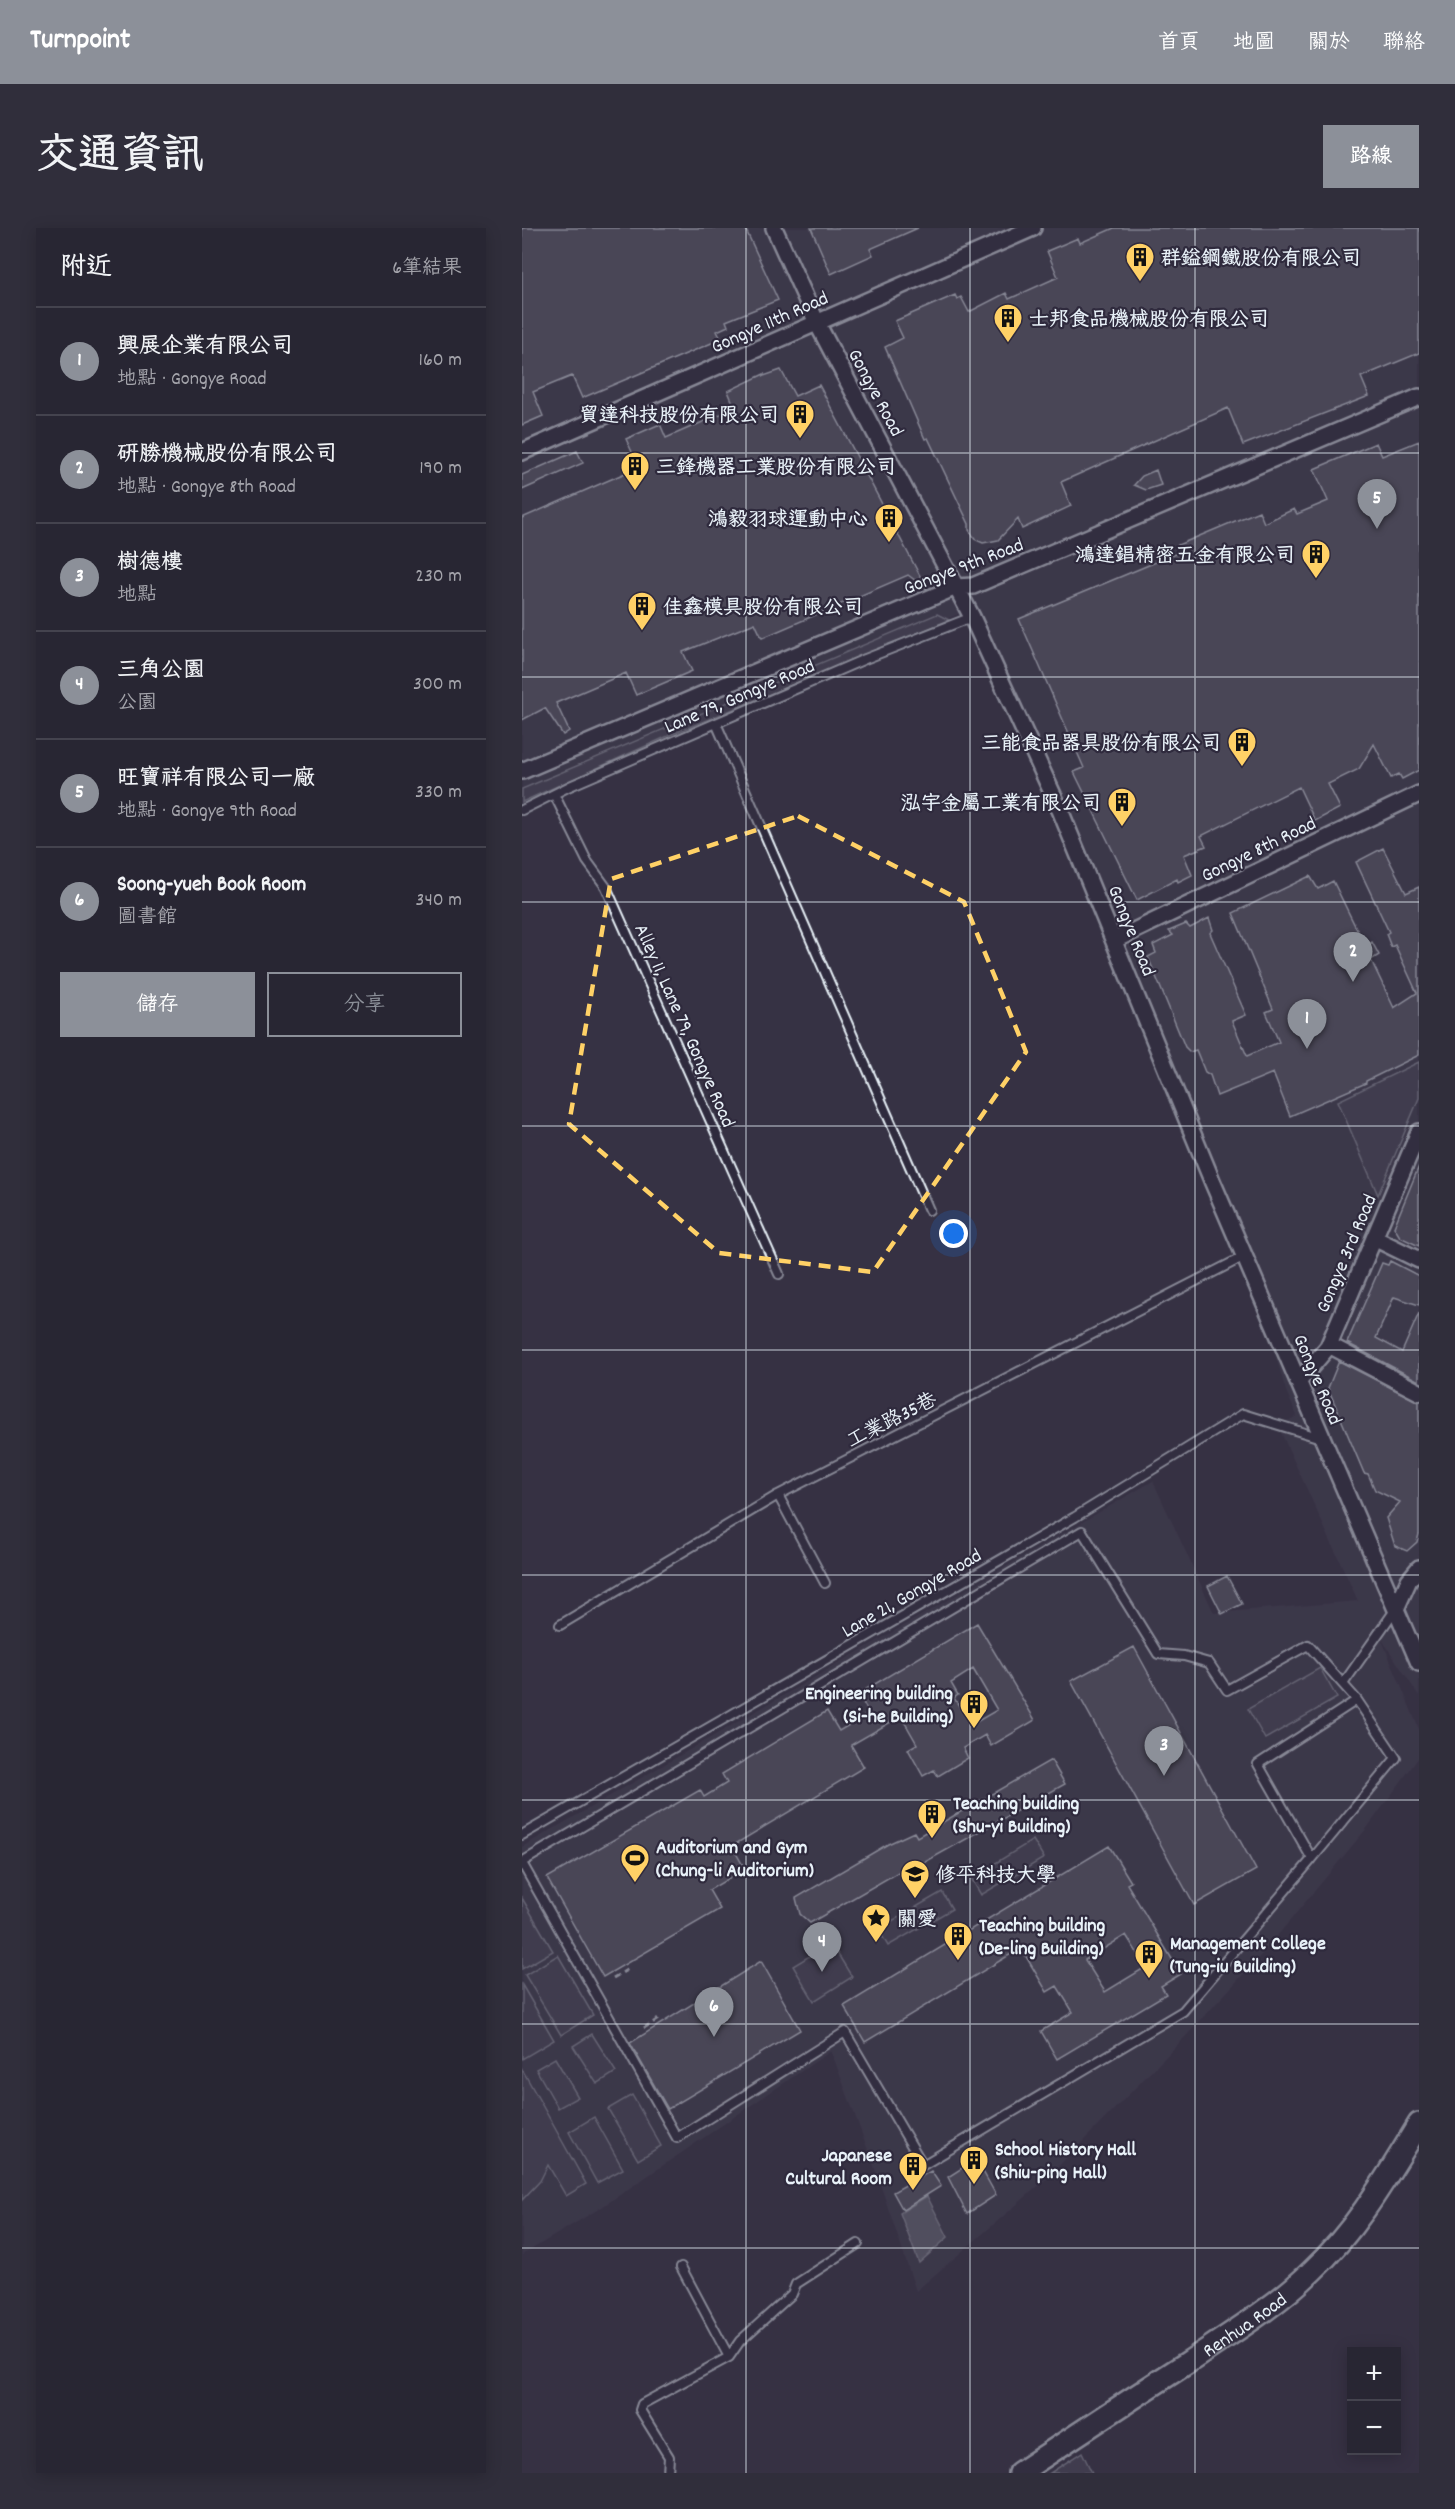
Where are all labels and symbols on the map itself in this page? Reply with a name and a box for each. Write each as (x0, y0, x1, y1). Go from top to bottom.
building icon: 群鎰鋼鐵股份有限公司 (1124, 241, 1156, 283)
place label: 群鎰鋼鐵股份有限公司 (1161, 246, 1361, 274)
street label: Gongye 11th Road (707, 285, 833, 362)
building icon: 士邦食品機械股份有限公司 (992, 302, 1024, 344)
place label: 士邦食品機械股份有限公司 (1029, 307, 1269, 335)
street label: Gongye Road (839, 345, 909, 442)
building icon: 貿達科技股份有限公司 (784, 398, 816, 440)
place label: 貿達科技股份有限公司 (579, 403, 779, 431)
building icon: 三鋒機器工業股份有限公司 (619, 450, 651, 492)
place label: 三鋒機器工業股份有限公司 (656, 455, 896, 483)
pin: 5 (1358, 480, 1396, 529)
building icon: 鴻毅羽球運動中心 (873, 502, 905, 544)
place label: 鴻毅羽球運動中心 (708, 507, 868, 535)
street label: Gongye 9th Road (900, 532, 1028, 603)
building icon: 鴻達錩精密五金有限公司 (1300, 538, 1332, 580)
place label: 鴻達錩精密五金有限公司 (1075, 543, 1295, 571)
building icon: 佳鑫模具股份有限公司 (626, 590, 658, 632)
place label: 佳鑫模具股份有限公司 (663, 595, 863, 623)
street label: Lane 79, Gongye Road (660, 653, 820, 742)
building icon: 三能食品器具股份有限公司 (1226, 726, 1258, 768)
place label: 三能食品器具股份有限公司 (981, 731, 1221, 759)
building icon: 泓宇金屬工業有限公司 (1106, 786, 1138, 828)
place label: 泓宇金屬工業有限公司 (901, 791, 1101, 819)
street label: Gongye 8th Road (1197, 811, 1322, 891)
street label: Gongye Road (1099, 881, 1161, 981)
street label: Alley 11, Lane 79, Gongye Road (626, 920, 741, 1133)
pin: 2 (1334, 932, 1372, 982)
pin: 1 (1288, 1000, 1326, 1049)
street label: Gongye 3rd Road (1310, 1191, 1385, 1318)
your location (939, 1219, 968, 1248)
street label: Gongye Road (1285, 1331, 1348, 1430)
street label: 工業路35巷 (842, 1386, 943, 1456)
street label: Lane 21, Gongye Road (837, 1543, 988, 1646)
place label: Engineering building (Si-he Building) (805, 1681, 953, 1732)
building icon: Engineering building (Si-he Building) (958, 1688, 990, 1730)
pin: 3 (1144, 1726, 1184, 1776)
place label: Teaching building (Shu-yi Building) (953, 1791, 1080, 1842)
building icon: Teaching building (Shu-yi Building) (916, 1798, 948, 1840)
place label: Auditorium and Gym (Chung-li Auditorium) (656, 1835, 814, 1886)
sports icon: Auditorium and Gym (Chung-li Auditorium) (619, 1842, 651, 1884)
school or university icon: 修平科技大學 (899, 1858, 931, 1900)
place label: 修平科技大學 (936, 1863, 1056, 1891)
place icon: 關愛 (860, 1902, 892, 1944)
place label: 關愛 (897, 1907, 937, 1935)
place label: Teaching building (De-ling Building) (979, 1913, 1106, 1964)
building icon: Teaching building (De-ling Building) (942, 1920, 974, 1962)
pin: 4 (802, 1922, 842, 1972)
place label: Management College (Tung-iu Building) (1170, 1931, 1326, 1982)
building icon: Management College (Tung-iu Building) (1133, 1938, 1165, 1980)
pin: 6 (694, 1988, 734, 2037)
place label: School History Hall (Shiu-ping Hall) (995, 2137, 1136, 2188)
place label: Japanese Cultural Room (785, 2143, 892, 2194)
building icon: School History Hall (Shiu-ping Hall) (958, 2144, 990, 2186)
building icon: Japanese Cultural Room (897, 2150, 929, 2192)
street label: Renhua Road (1198, 2287, 1294, 2366)

